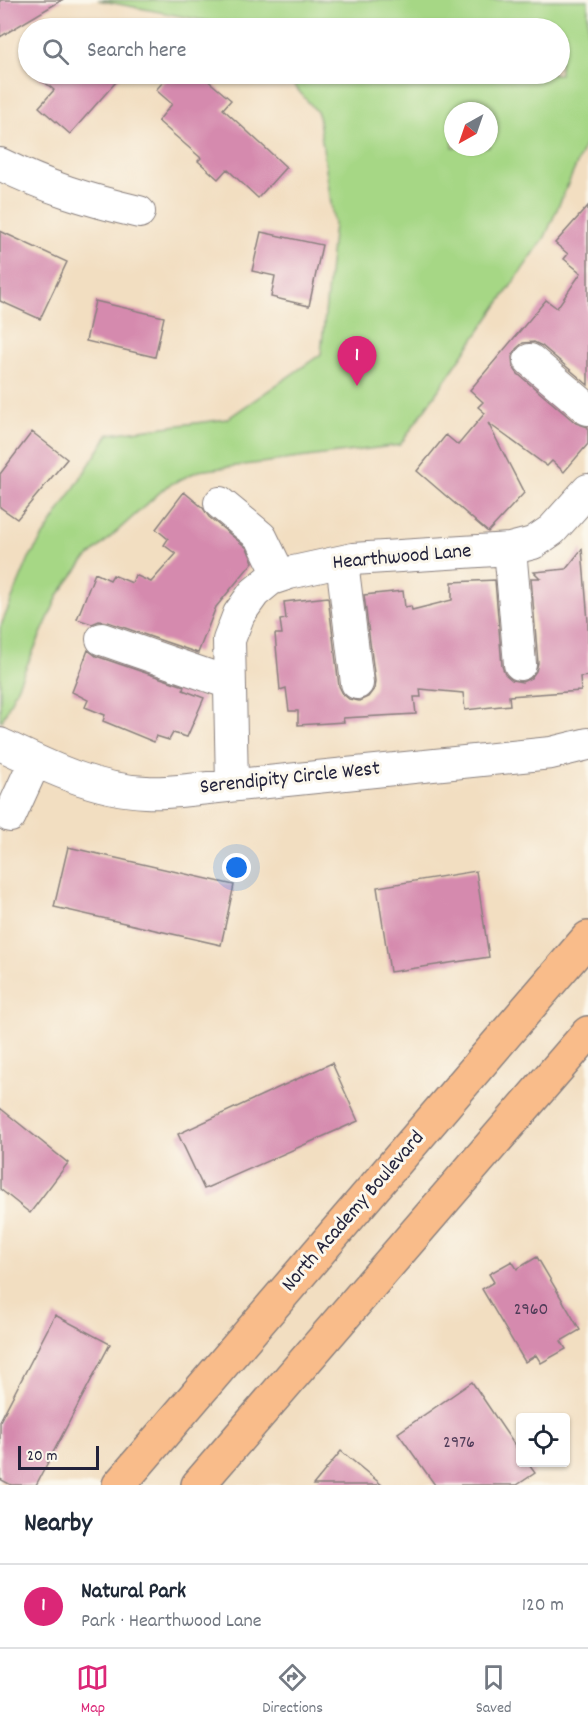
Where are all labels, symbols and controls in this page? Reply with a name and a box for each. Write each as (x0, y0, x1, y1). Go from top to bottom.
search box (18, 18, 570, 84)
icon: search (39, 35, 72, 68)
text: Search here (87, 36, 186, 67)
north arrow (444, 102, 498, 156)
pin: 1 (338, 336, 376, 386)
street label: Hearthwood Lane (331, 537, 473, 579)
street label: Serendipity Circle West (198, 755, 382, 803)
your location (222, 853, 251, 882)
street label: North Academy Boulevard (275, 1125, 433, 1299)
house number: 2960 (514, 1298, 548, 1323)
map controls (516, 1413, 570, 1467)
button: locate (516, 1413, 570, 1467)
house number: 2976 (443, 1431, 475, 1456)
scale bar (18, 1443, 99, 1470)
text: 20 m (27, 1445, 57, 1468)
text: Nearby (24, 1506, 92, 1543)
text: Natural Park (81, 1577, 186, 1608)
text: 1 (41, 1592, 46, 1620)
text: 120 m (522, 1592, 564, 1620)
text: Park · Hearthwood Lane (81, 1608, 261, 1636)
tab: Map (76, 1661, 109, 1720)
tab: Directions (262, 1661, 323, 1720)
tab: Saved (476, 1661, 512, 1720)

